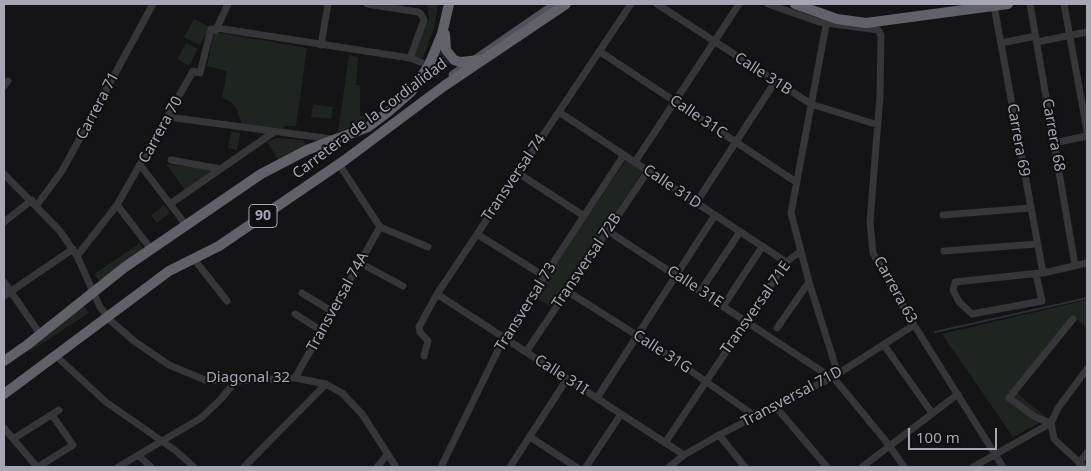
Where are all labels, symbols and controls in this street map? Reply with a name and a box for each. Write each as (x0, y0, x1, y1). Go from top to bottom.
street label: Calle 31B (731, 49, 795, 99)
street label: Carretera de la Cordialidad (289, 55, 451, 183)
street label: Carrera 71 (73, 69, 123, 143)
street label: Calle 31C (666, 91, 730, 143)
street label: Carrera 70 (135, 93, 187, 167)
street label: Carrera 68 (1038, 97, 1068, 173)
street label: Carrera 69 (1003, 102, 1033, 178)
street label: Transversal 74 (478, 131, 550, 225)
street label: Calle 31D (640, 161, 704, 213)
road number: 90 (249, 205, 277, 228)
street label: Transversal 72B (549, 210, 625, 312)
street label: Transversal 74A (303, 249, 373, 355)
street label: Carrera 63 (869, 253, 921, 327)
street label: Transversal 71E (717, 258, 795, 358)
street label: Transversal 73 (492, 259, 560, 355)
street label: Calle 31E (663, 262, 727, 312)
street label: Calle 31G (629, 326, 695, 378)
street label: Calle 31I (531, 351, 591, 399)
street label: Transversal 71D (738, 363, 846, 431)
street label: Diagonal 32 (206, 369, 290, 387)
scale bar (911, 418, 1000, 450)
text: 100 m (916, 427, 960, 447)

